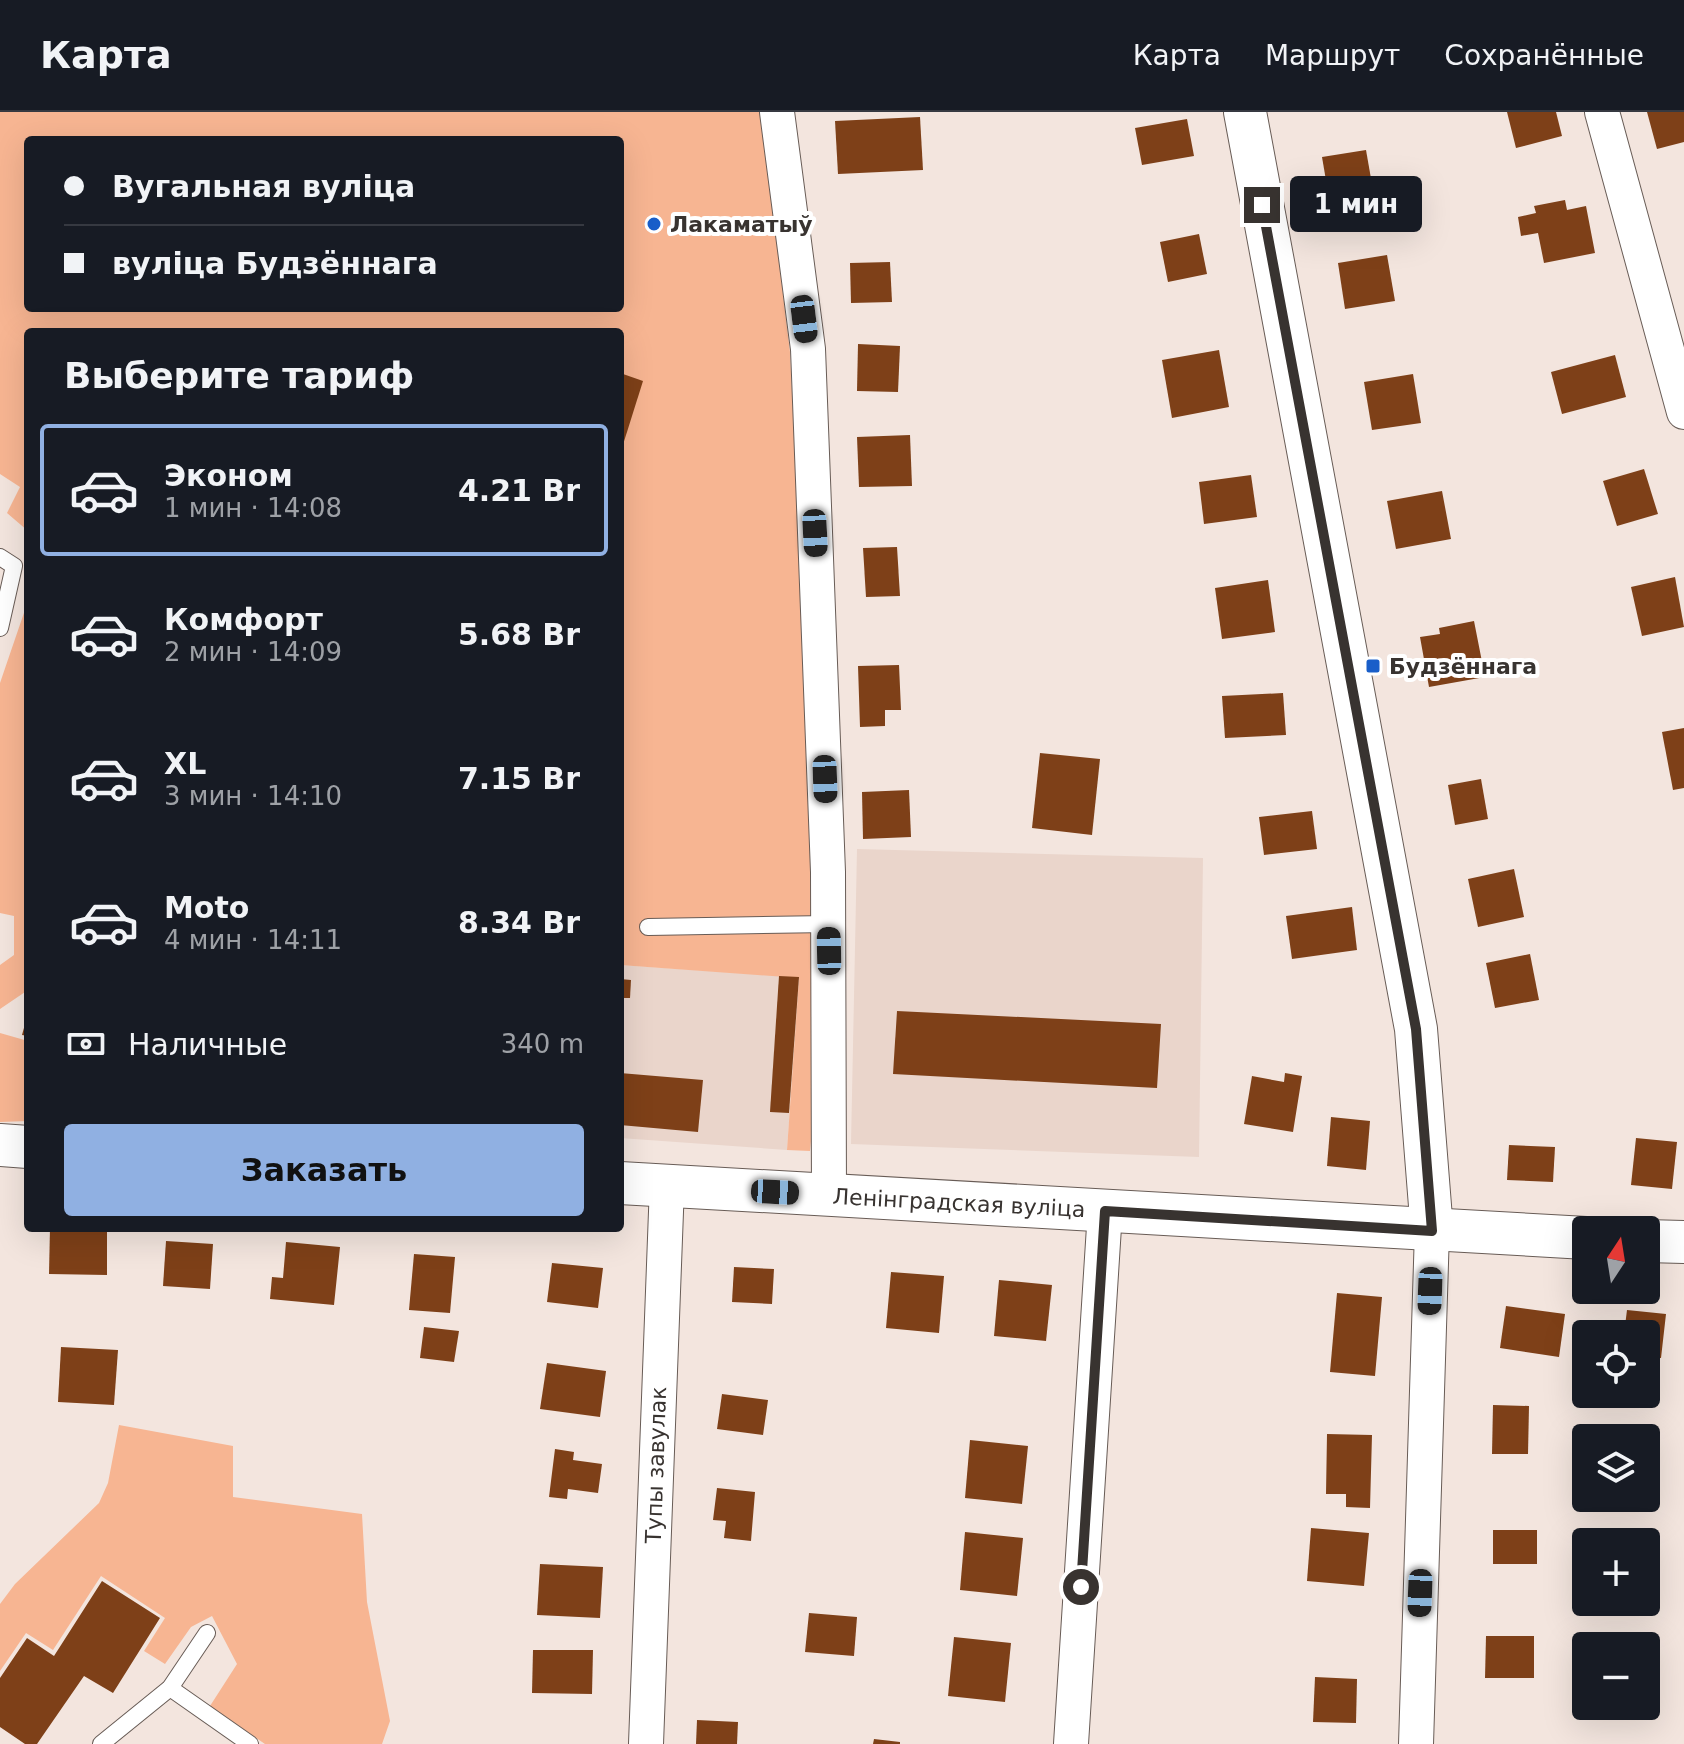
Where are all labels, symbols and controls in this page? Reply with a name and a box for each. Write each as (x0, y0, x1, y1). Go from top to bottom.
text: Карта (40, 33, 172, 77)
text: Карта (1133, 39, 1221, 72)
text: Маршрут (1265, 39, 1400, 72)
text: Сохранённые (1444, 39, 1644, 72)
text: Вугальная вуліца (112, 169, 415, 204)
callout: 1 мин (1290, 177, 1422, 233)
route end (1244, 187, 1280, 223)
text: 1 мин (1314, 189, 1398, 219)
place label: Лакаматыў (670, 212, 813, 237)
marker: Лакаматыў (645, 215, 663, 233)
text: вуліца Будзённага (112, 246, 438, 281)
car (789, 294, 819, 344)
text: Выберите тариф (64, 355, 414, 396)
icon: car (68, 454, 140, 526)
text: Эконом (164, 458, 293, 493)
text: 4.21 Br (458, 473, 580, 508)
text: 1 мин · 14:08 (164, 493, 342, 523)
car (802, 508, 828, 558)
icon: car (68, 598, 140, 670)
text: Комфорт (164, 602, 323, 637)
text: 5.68 Br (458, 617, 580, 652)
text: 2 мин · 14:09 (164, 637, 342, 667)
place label: Будзённага (1389, 654, 1537, 679)
marker: Будзённага (1364, 657, 1382, 675)
icon: car (68, 742, 140, 814)
text: XL (164, 746, 206, 781)
car (812, 755, 838, 803)
text: 7.15 Br (458, 761, 580, 796)
text: 3 мин · 14:10 (164, 781, 342, 811)
icon: car (68, 886, 140, 958)
text: Moto (164, 890, 249, 925)
text: 8.34 Br (458, 905, 580, 940)
text: 4 мин · 14:11 (164, 925, 342, 955)
car (817, 927, 841, 975)
icon: cash (64, 1022, 108, 1066)
text: Наличные (128, 1027, 287, 1062)
text: 340 m (501, 1029, 584, 1059)
button: Заказать (64, 1124, 584, 1216)
car (750, 1179, 800, 1205)
street label: Ленінградская вуліца (832, 1184, 1086, 1222)
north arrow (1572, 1216, 1660, 1304)
map controls (1572, 1216, 1660, 1720)
car (1417, 1267, 1443, 1315)
button: locate (1572, 1320, 1660, 1408)
street label: Тупы завулак (641, 1386, 671, 1545)
button: layers (1572, 1424, 1660, 1512)
button: + (1572, 1528, 1660, 1616)
route start (1063, 1569, 1099, 1605)
car (1407, 1569, 1433, 1617)
button: − (1572, 1632, 1660, 1720)

